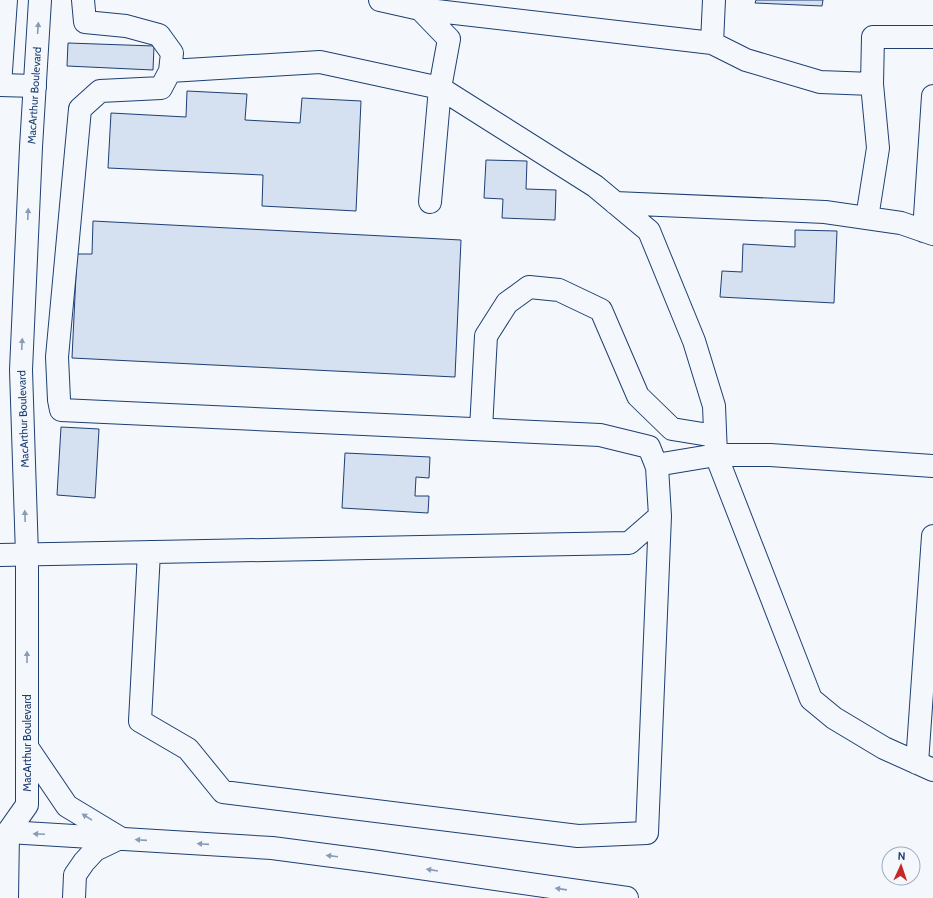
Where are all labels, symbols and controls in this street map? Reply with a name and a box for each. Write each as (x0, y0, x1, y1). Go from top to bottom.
one-way arrow (35, 22, 42, 34)
street label: MacArthur Boulevard (24, 46, 44, 145)
one-way arrow (25, 208, 32, 220)
one-way arrow (19, 337, 25, 350)
street label: MacArthur Boulevard (14, 370, 32, 468)
one-way arrow (22, 510, 29, 522)
one-way arrow (24, 650, 30, 663)
street label: MacArthur Boulevard (20, 694, 34, 792)
one-way arrow (81, 814, 92, 821)
one-way arrow (32, 831, 45, 837)
one-way arrow (135, 836, 147, 843)
one-way arrow (197, 840, 209, 847)
north arrow (881, 846, 921, 886)
text: N (897, 849, 906, 863)
one-way arrow (326, 853, 339, 859)
one-way arrow (426, 867, 438, 873)
one-way arrow (555, 886, 567, 892)

